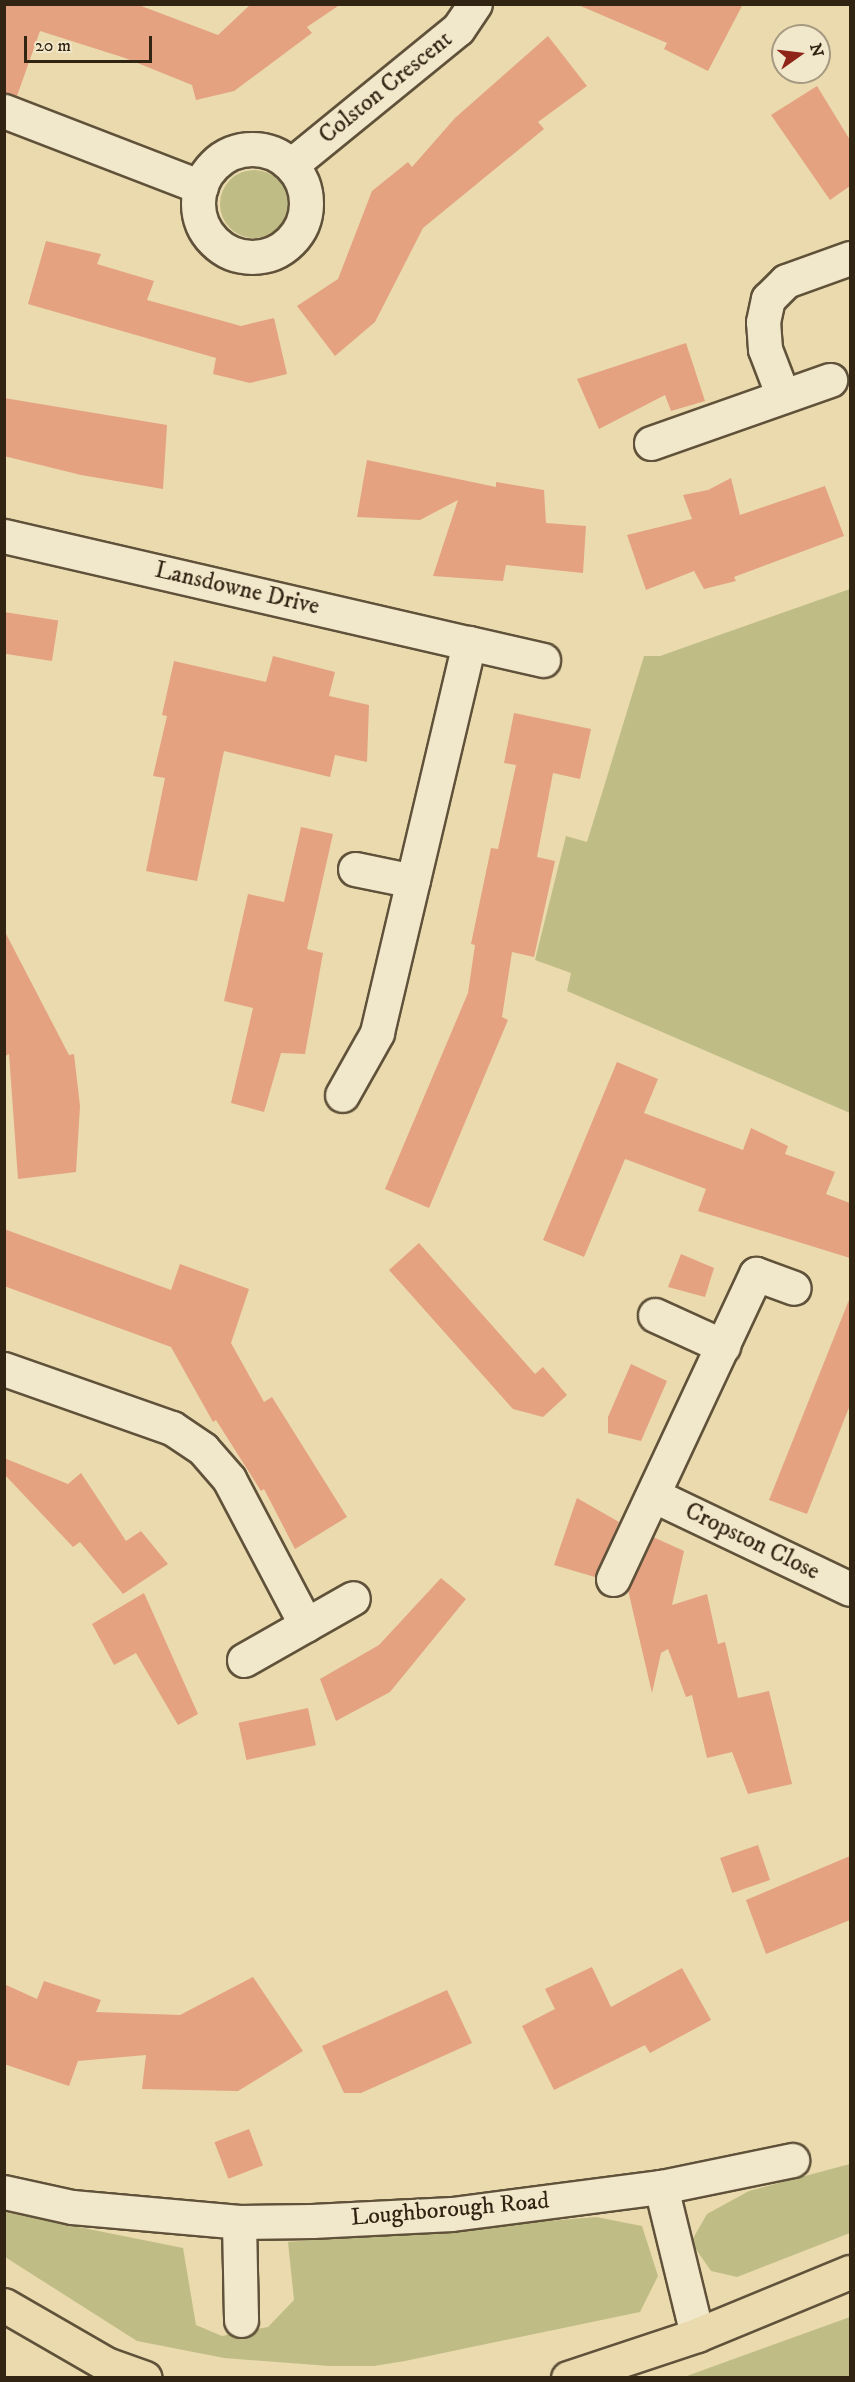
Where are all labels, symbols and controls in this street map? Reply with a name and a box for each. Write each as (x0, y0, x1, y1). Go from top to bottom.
scale bar (27, 24, 154, 62)
north arrow (771, 24, 831, 84)
street label: Colston Crescent (314, 26, 458, 150)
text: 20 m (35, 35, 71, 57)
text: N (805, 41, 828, 59)
street label: Lansdowne Drive (152, 556, 322, 622)
street label: Cropston Close (680, 1497, 824, 1587)
street label: Loughborough Road (350, 2187, 550, 2233)

